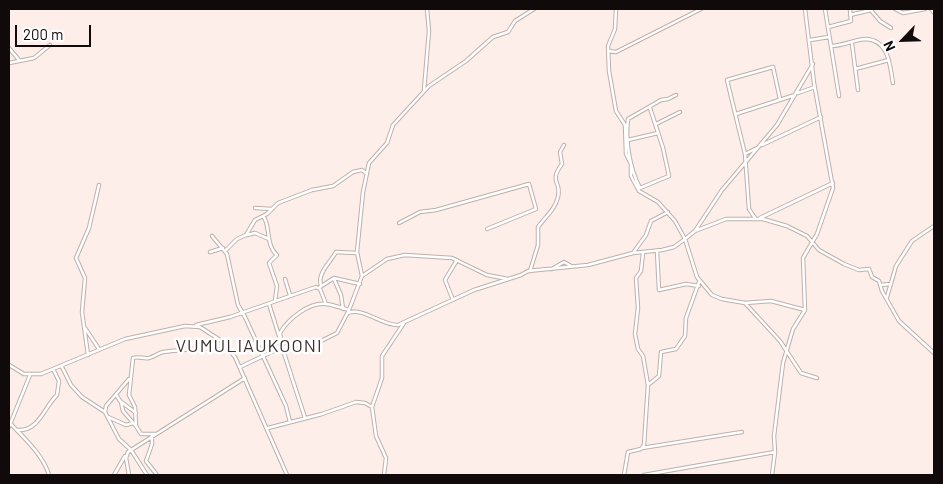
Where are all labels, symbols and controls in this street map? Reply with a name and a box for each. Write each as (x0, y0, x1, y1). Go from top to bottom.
scale bar (18, 15, 94, 47)
north arrow (878, 15, 928, 65)
text: 200 m (23, 25, 63, 43)
text: N (879, 39, 898, 54)
district label: VUMULIAUKOONI (174, 335, 324, 357)

